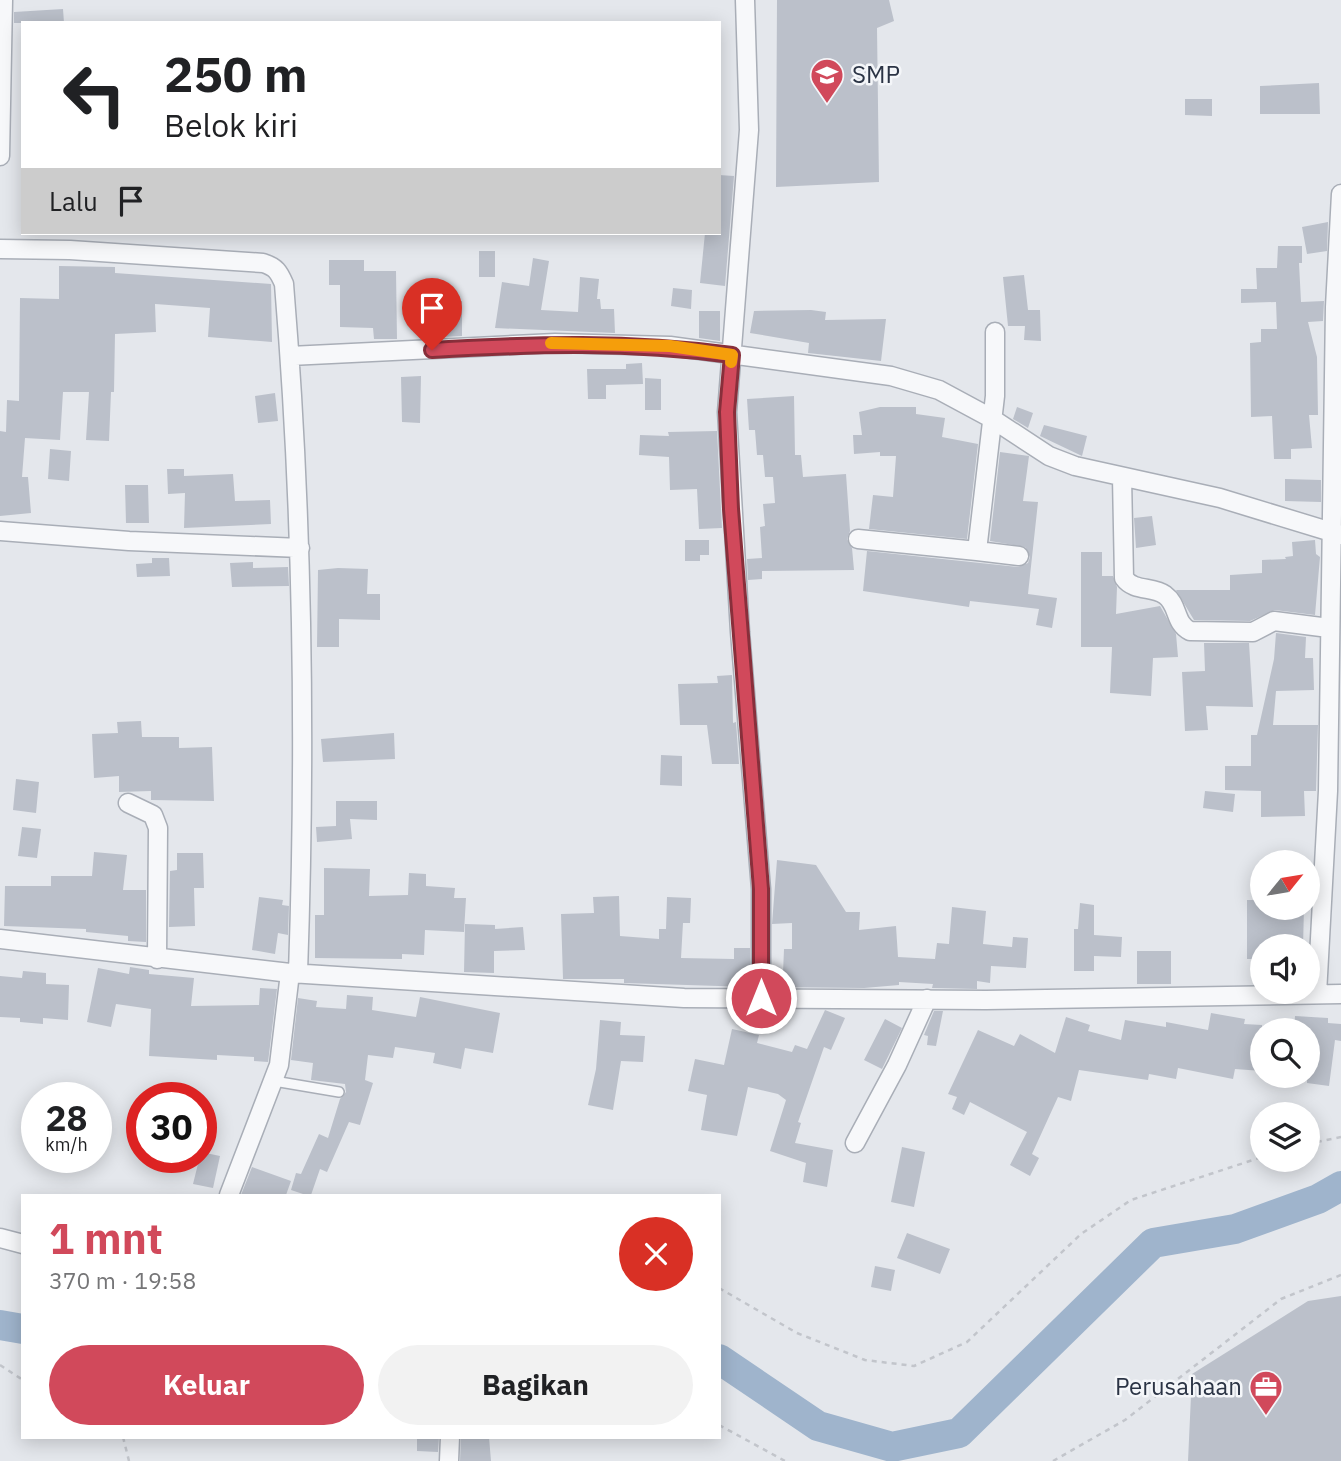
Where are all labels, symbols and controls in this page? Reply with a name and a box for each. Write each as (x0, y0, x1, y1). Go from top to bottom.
text: 250 m (164, 42, 308, 105)
icon: left (49, 49, 140, 140)
school or university icon: SMP (808, 56, 846, 105)
place label: SMP (852, 58, 900, 90)
text: Belok kiri (164, 104, 298, 146)
icon: arrive (112, 182, 150, 220)
text: Lalu (49, 184, 98, 218)
pin (402, 278, 462, 350)
icon: arrive (413, 289, 451, 327)
north arrow (1250, 850, 1320, 920)
map controls (1250, 850, 1320, 1172)
button: sound (1250, 934, 1320, 1004)
position arrow (724, 961, 798, 1035)
button: search (1250, 1018, 1320, 1088)
speed limit sign: 30 (126, 1082, 217, 1173)
text: 28 (45, 1095, 88, 1141)
button: layers (1250, 1102, 1320, 1172)
text: km/h (45, 1133, 88, 1156)
text: 1 mnt (49, 1211, 163, 1266)
button: close (619, 1217, 693, 1291)
text: 370 m · 19:58 (49, 1265, 196, 1295)
button: Keluar (49, 1345, 364, 1425)
button: Bagikan (378, 1345, 693, 1425)
office icon: Perusahaan (1247, 1368, 1285, 1417)
place label: Perusahaan (1115, 1370, 1242, 1402)

